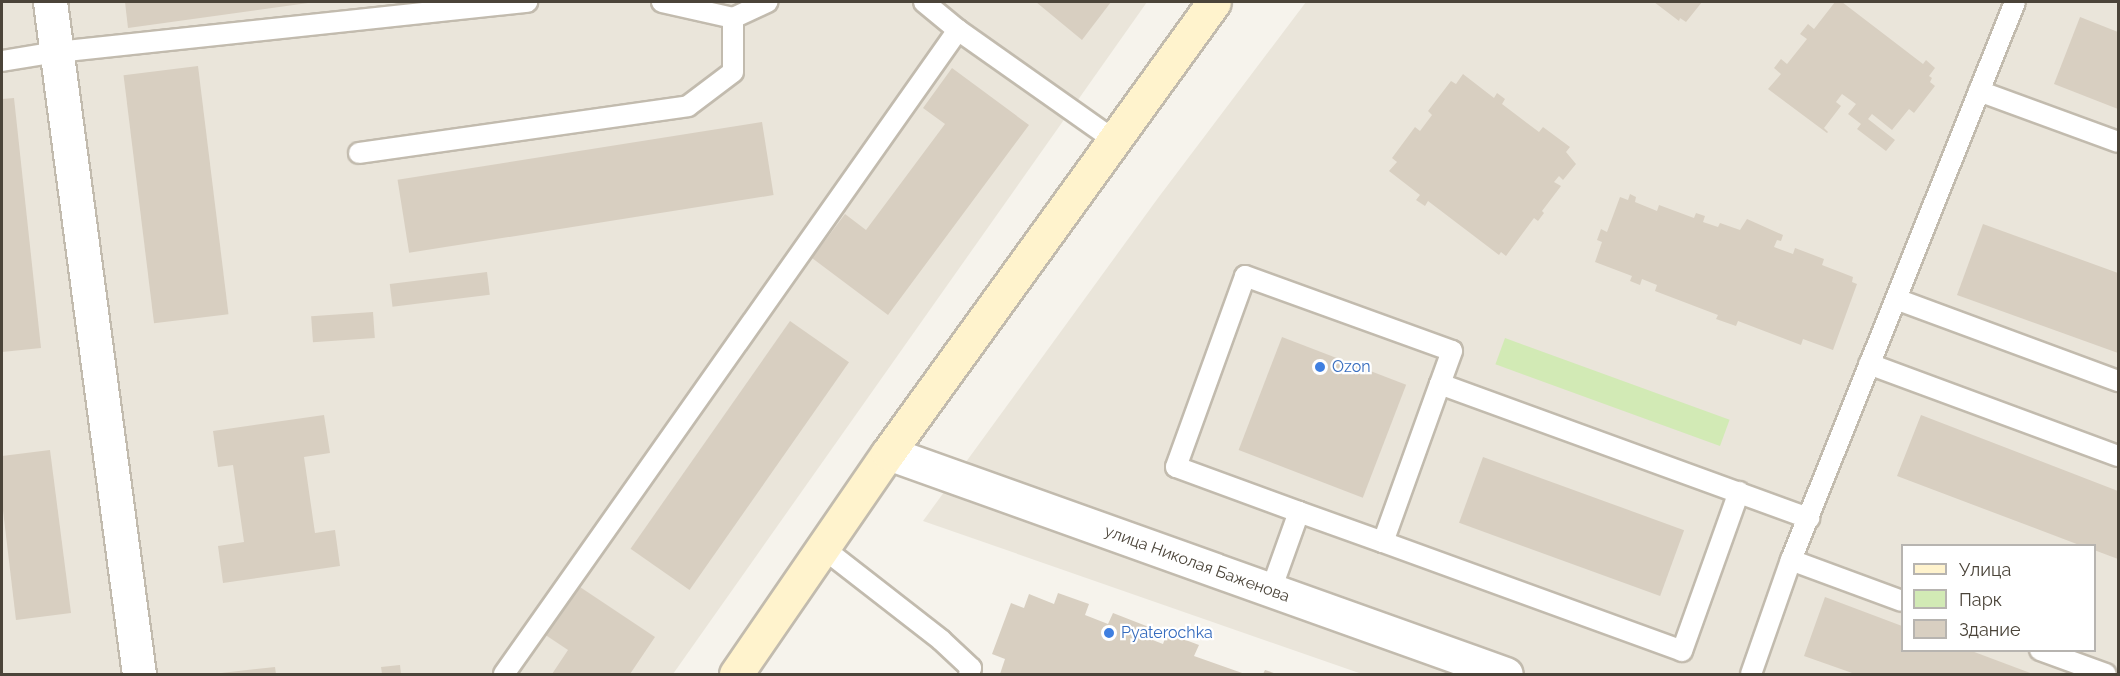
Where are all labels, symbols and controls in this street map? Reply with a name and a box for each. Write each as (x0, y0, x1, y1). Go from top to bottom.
place label: Ozon (1332, 357, 1371, 377)
marker: Ozon (1313, 360, 1327, 374)
street label: улица Николая Баженова (1102, 522, 1292, 606)
legend (1901, 544, 2096, 652)
text: Улица (1959, 559, 2011, 580)
text: Парк (1959, 589, 2002, 610)
text: Здание (1959, 619, 2021, 640)
place label: Pyaterochka (1121, 623, 1213, 643)
marker: Pyaterochka (1102, 626, 1116, 640)

